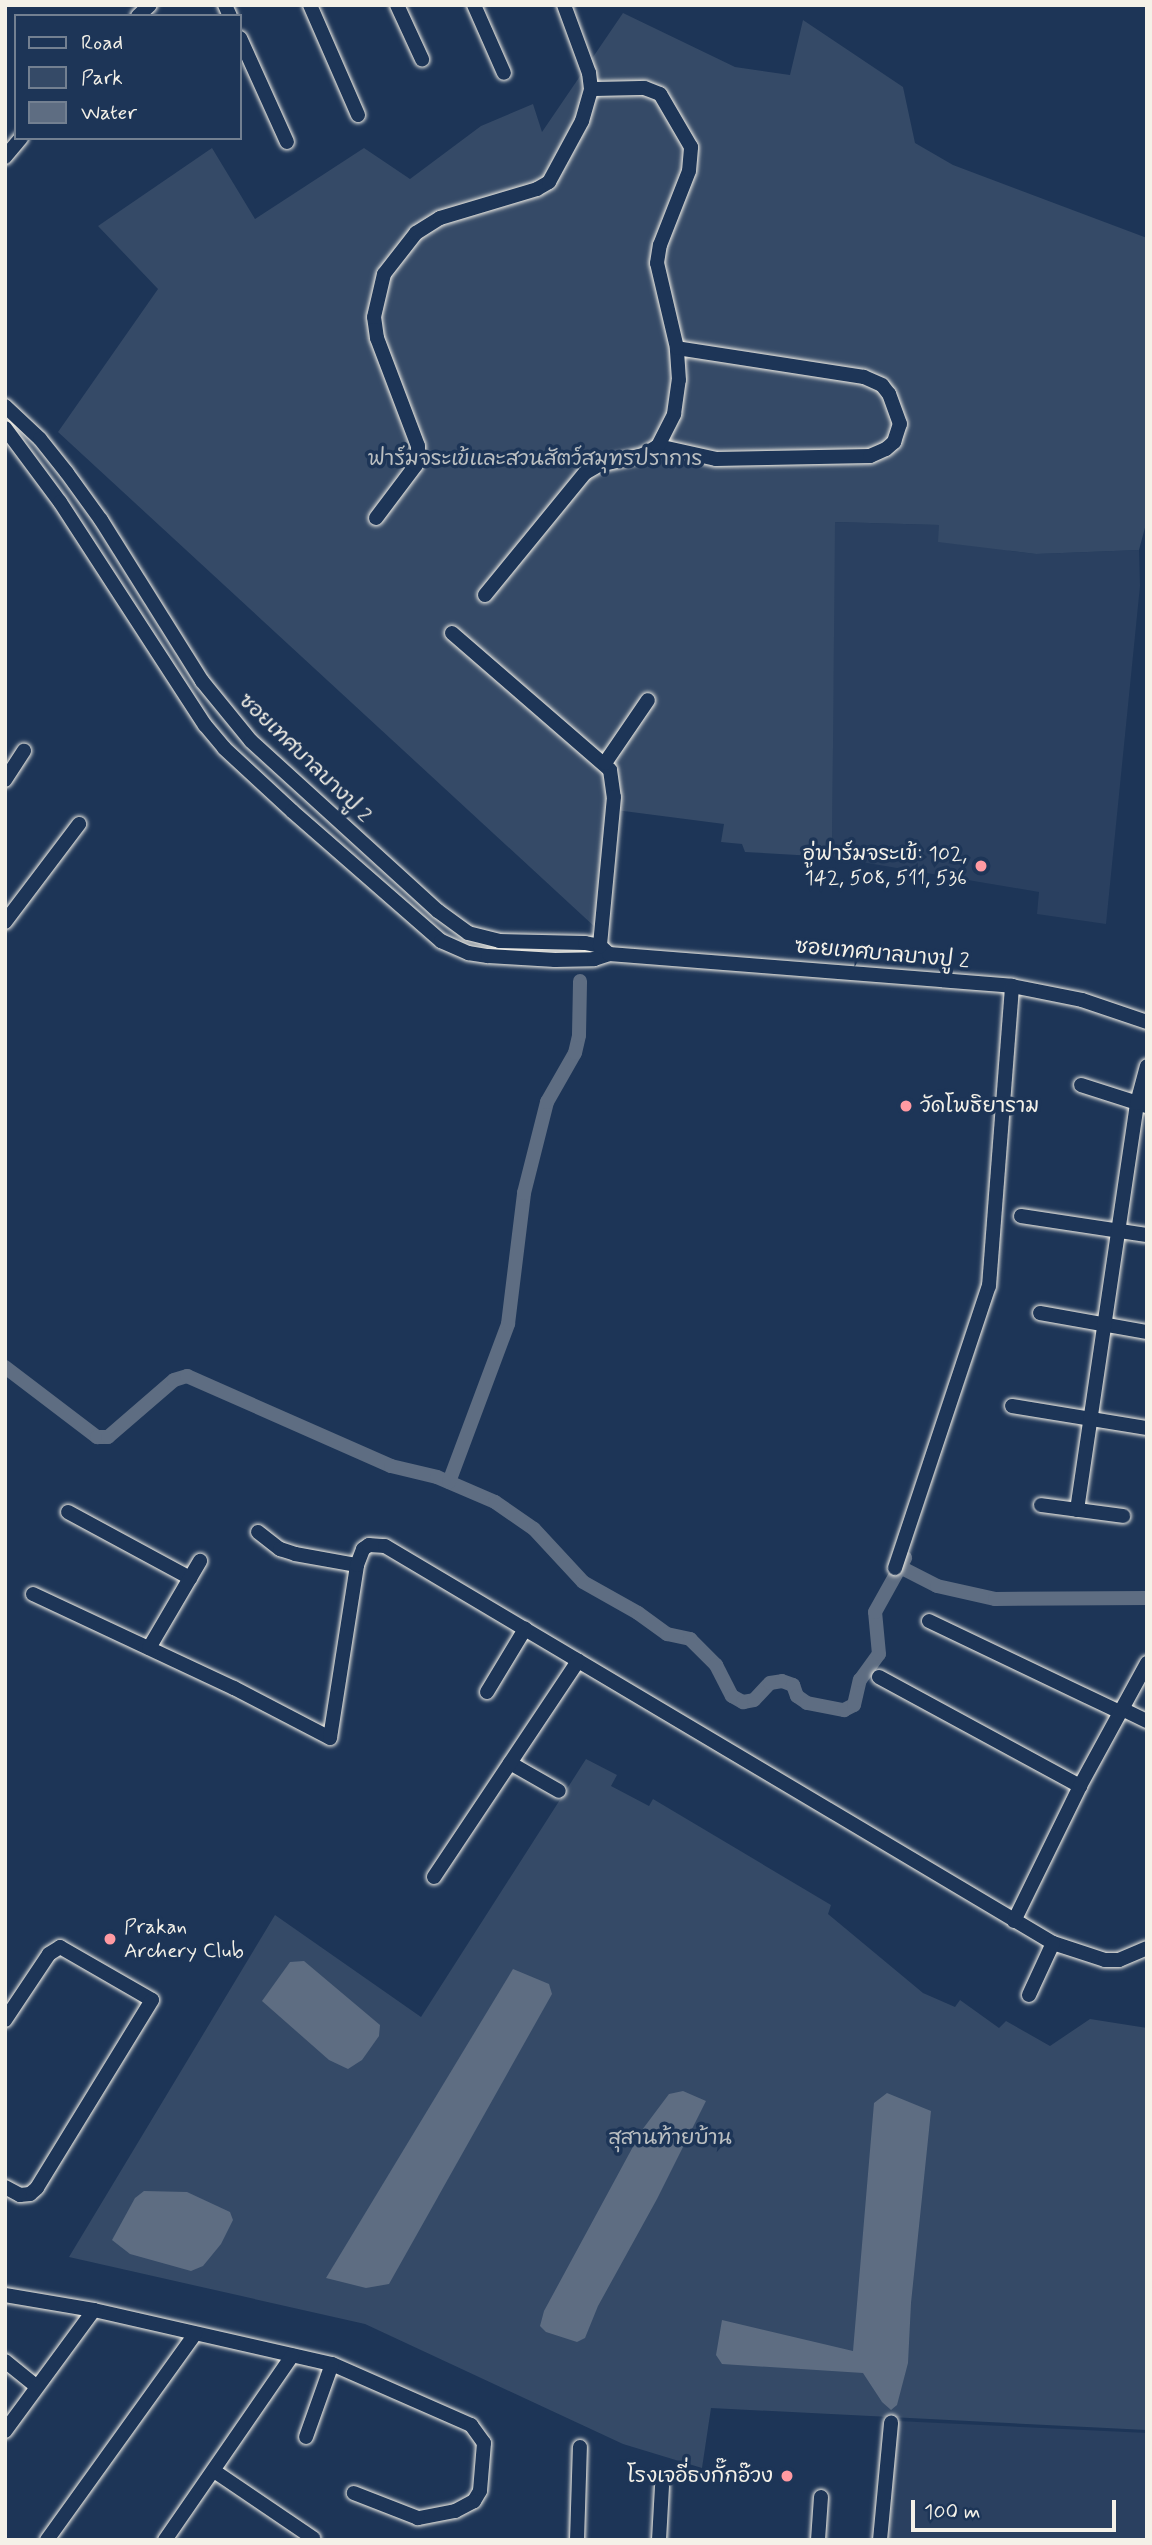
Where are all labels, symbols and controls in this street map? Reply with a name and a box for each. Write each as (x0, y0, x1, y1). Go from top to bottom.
legend (14, 14, 242, 140)
text: Road (81, 29, 123, 57)
text: Park (81, 64, 123, 92)
text: Water (81, 99, 137, 127)
park label: ฟาร์มจระเข้และสวนสัตว์สมุทรปราการ (368, 446, 702, 472)
street label: ซอยเทศบาลบางปู 2 (233, 688, 377, 828)
place label: อู่ฟาร์มจระเข้: 102, 142, 508, 511, 536 (803, 841, 967, 891)
marker: อู่ฟาร์มจระเข้: 102, 142, 508, 511, 536 (973, 858, 989, 874)
street label: ซอยเทศบาลบางปู 2 (794, 934, 970, 974)
place label: วัดโพธิยาราม (920, 1093, 1039, 1119)
marker: วัดโพธิยาราม (898, 1098, 914, 1114)
place label: Prakan Archery Club (124, 1914, 244, 1964)
marker: Prakan Archery Club (102, 1931, 118, 1947)
park label: สุสานท้ายบ้าน (608, 2125, 732, 2151)
place label: โรงเจอี่ธงกั๊กอ๊วง (627, 2463, 773, 2489)
marker: โรงเจอี่ธงกั๊กอ๊วง (779, 2468, 795, 2484)
scale bar (914, 2486, 1119, 2530)
text: 100 m (924, 2498, 980, 2526)

